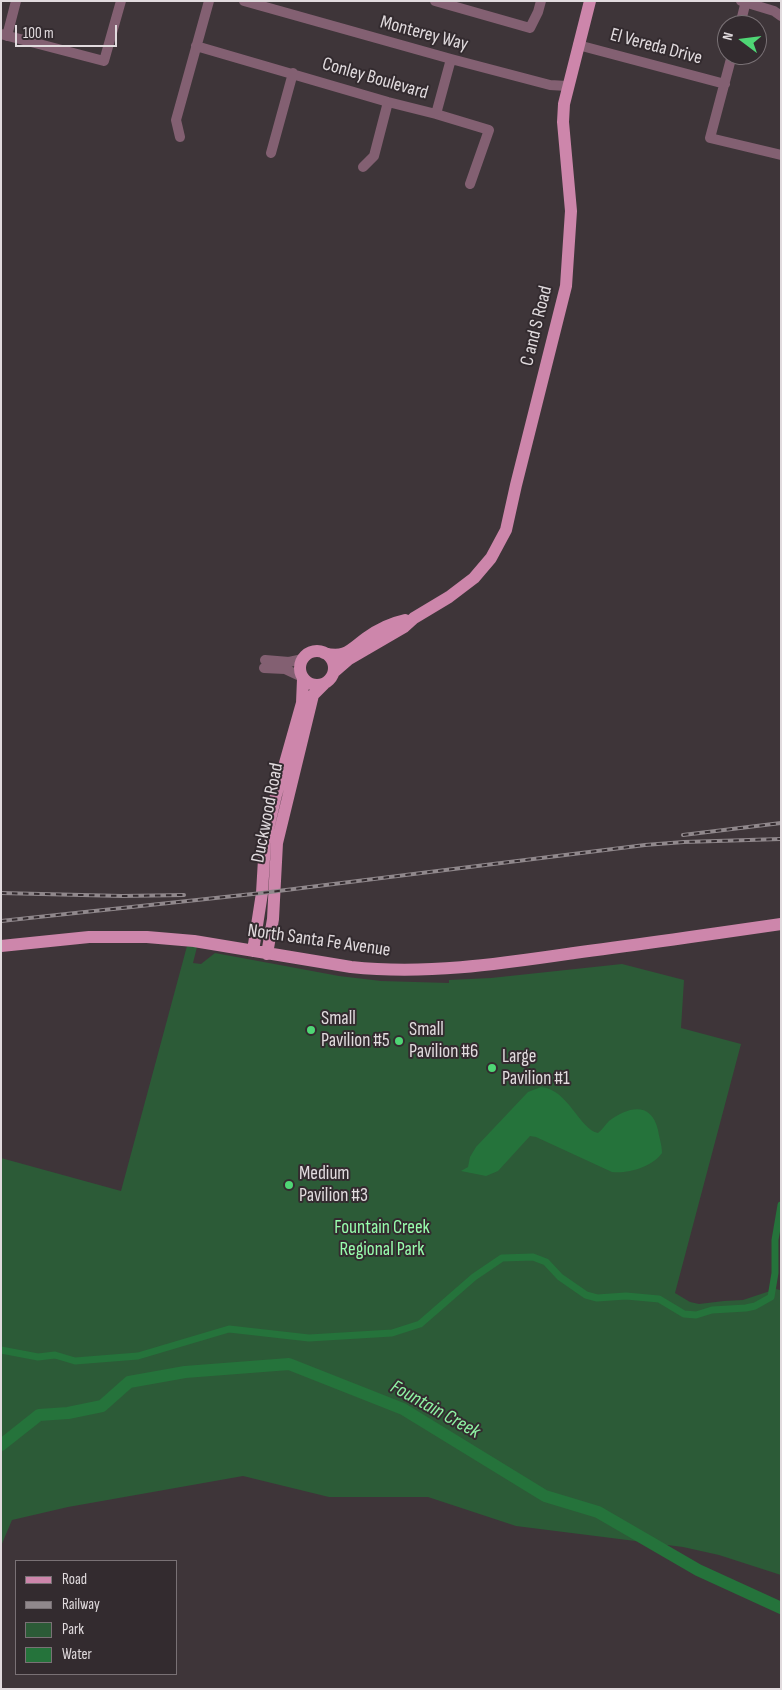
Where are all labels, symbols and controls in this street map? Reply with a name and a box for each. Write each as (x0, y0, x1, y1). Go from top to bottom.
street label: Monterey Way (378, 11, 470, 57)
scale bar (18, 15, 120, 47)
north arrow (717, 15, 767, 65)
text: 100 m (23, 24, 54, 43)
street label: El Vereda Drive (608, 24, 704, 70)
text: N (719, 30, 737, 42)
street label: Conley Boulevard (319, 53, 431, 105)
street label: C and S Road (516, 284, 558, 368)
street label: Duckwood Road (247, 761, 289, 865)
street label: North Santa Fe Avenue (246, 920, 392, 962)
place label: Small Pavilion #5 (321, 1008, 390, 1052)
place label: Small Pavilion #6 (409, 1019, 478, 1063)
marker: Small Pavilion #5 (305, 1024, 317, 1036)
marker: Small Pavilion #6 (393, 1035, 405, 1047)
place label: Large Pavilion #1 (502, 1046, 570, 1090)
marker: Large Pavilion #1 (486, 1062, 498, 1074)
place label: Medium Pavilion #3 (299, 1163, 368, 1207)
marker: Medium Pavilion #3 (283, 1179, 295, 1191)
park label: Fountain Creek Regional Park (334, 1217, 430, 1261)
water label: Fountain Creek (386, 1376, 484, 1444)
legend (15, 1560, 178, 1675)
text: Road (62, 1570, 87, 1589)
text: Railway (62, 1595, 100, 1614)
text: Park (62, 1620, 84, 1639)
text: Water (62, 1645, 92, 1664)

